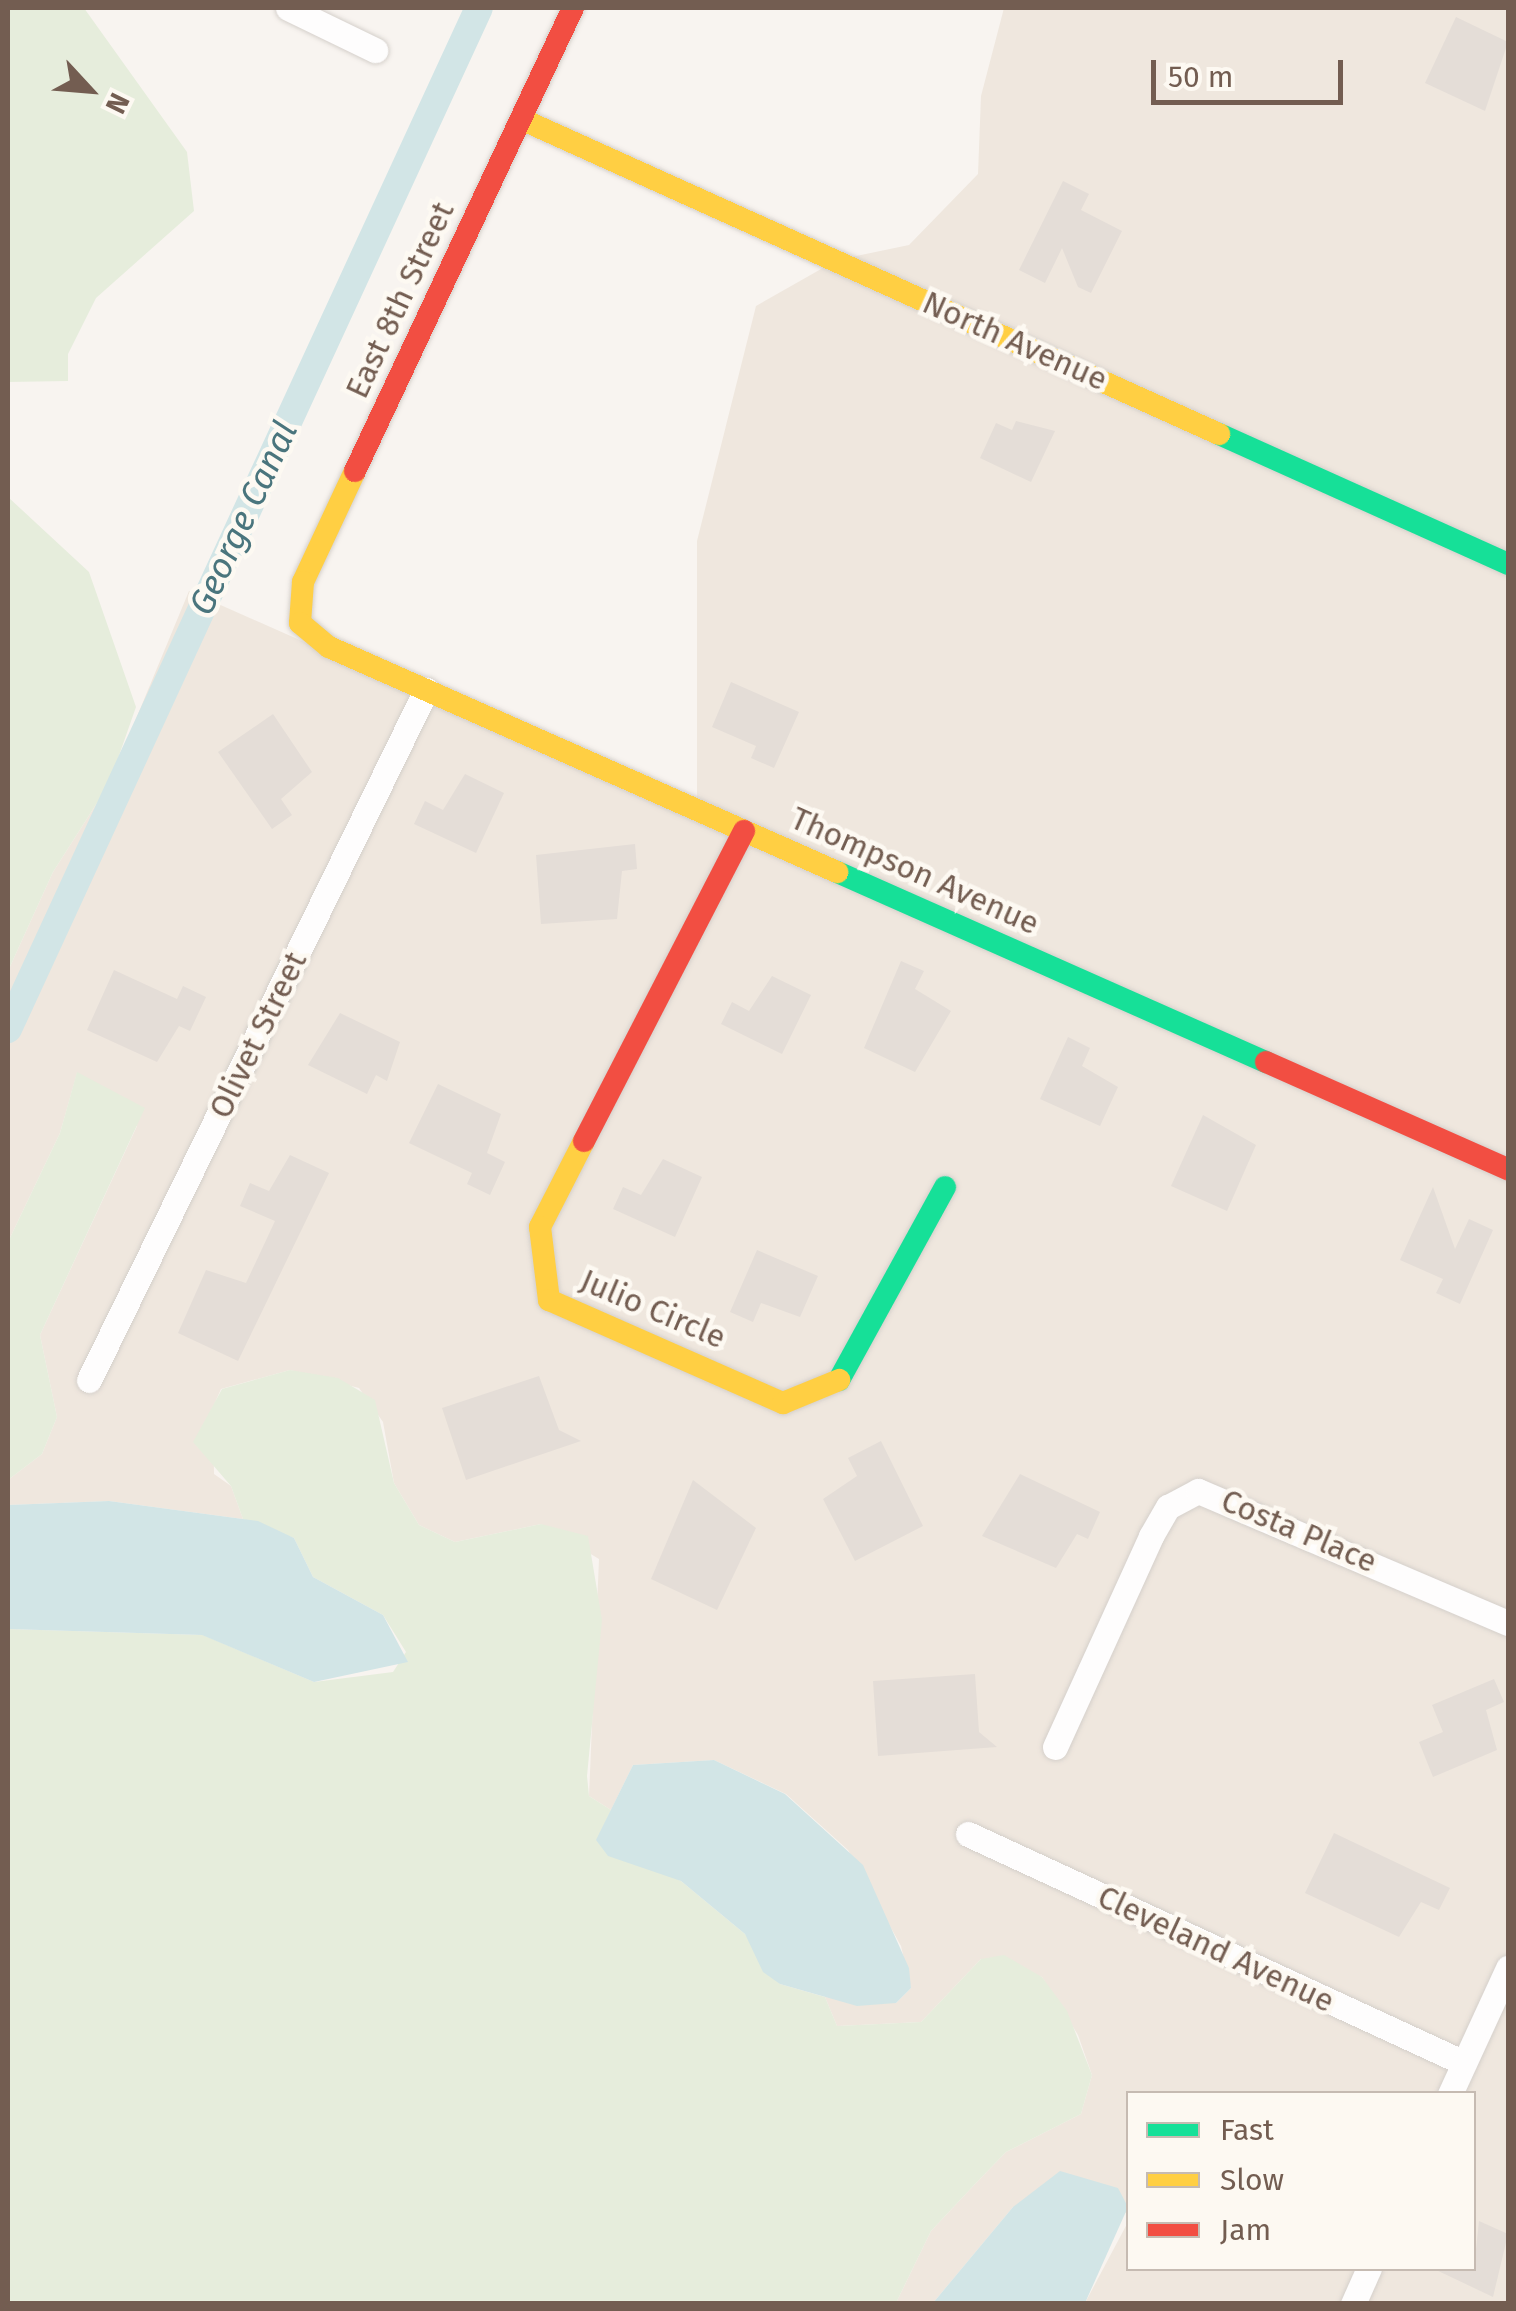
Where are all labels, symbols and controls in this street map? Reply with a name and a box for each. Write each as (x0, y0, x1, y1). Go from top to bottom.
north arrow (40, 40, 140, 140)
scale bar (1156, 40, 1348, 102)
text: 50 m (1168, 59, 1233, 95)
text: N (99, 88, 136, 119)
street label: East 8th Street (338, 196, 462, 404)
street label: North Avenue (917, 283, 1113, 399)
water label: George Canal (180, 415, 306, 621)
street label: Thompson Avenue (785, 799, 1045, 943)
street label: Olivet Street (201, 945, 315, 1125)
street label: Julio Circle (575, 1261, 731, 1357)
street label: Costa Place (1216, 1481, 1382, 1581)
street label: Cleveland Avenue (1092, 1877, 1340, 2021)
legend (1126, 2091, 1476, 2271)
text: Fast (1220, 2112, 1274, 2148)
text: Slow (1220, 2162, 1284, 2198)
text: Jam (1220, 2212, 1271, 2248)

